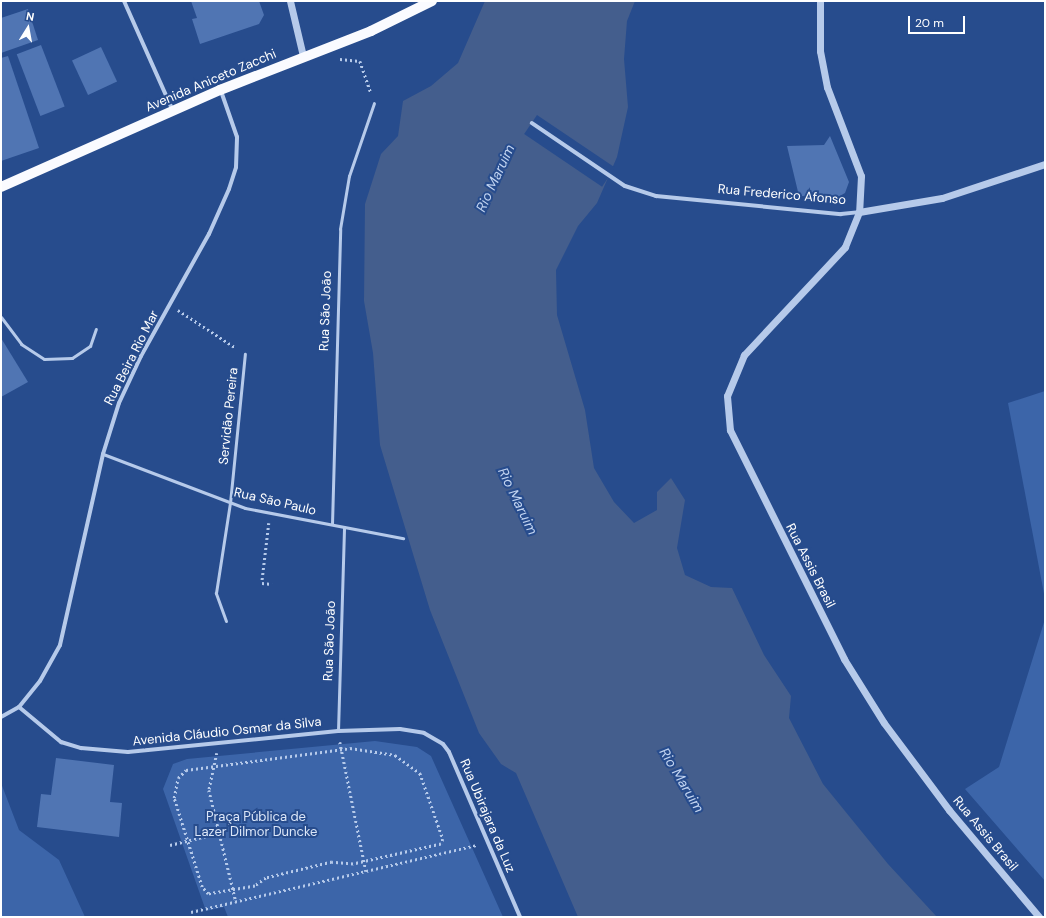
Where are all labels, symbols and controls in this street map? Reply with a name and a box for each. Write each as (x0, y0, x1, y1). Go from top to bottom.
north arrow (8, 8, 48, 48)
scale bar (910, 8, 967, 34)
text: N (25, 9, 36, 24)
text: 20 m (915, 15, 944, 31)
street label: Avenida Aniceto Zacchi (143, 46, 279, 116)
water label: Rio Maruim (472, 142, 518, 214)
street label: Rua Frederico Afonso (717, 182, 847, 208)
street label: Rua São João (317, 271, 335, 351)
street label: Rua Beira Rio Mar (101, 308, 163, 408)
street label: Servidão Pereira (216, 367, 242, 465)
water label: Rio Maruim (495, 465, 541, 537)
street label: Rua São Paulo (232, 485, 318, 519)
street label: Rua Assis Brasil (782, 521, 838, 611)
street label: Rua São João (321, 601, 339, 681)
street label: Avenida Cláudio Osmar da Silva (132, 714, 322, 750)
water label: Rio Maruim (656, 745, 708, 815)
street label: Rua Ubirajara da Luz (456, 757, 518, 875)
street label: Rua Assis Brasil (949, 793, 1021, 875)
park label: Praça Pública de Lazer Dilmor Duncke (195, 810, 317, 841)

